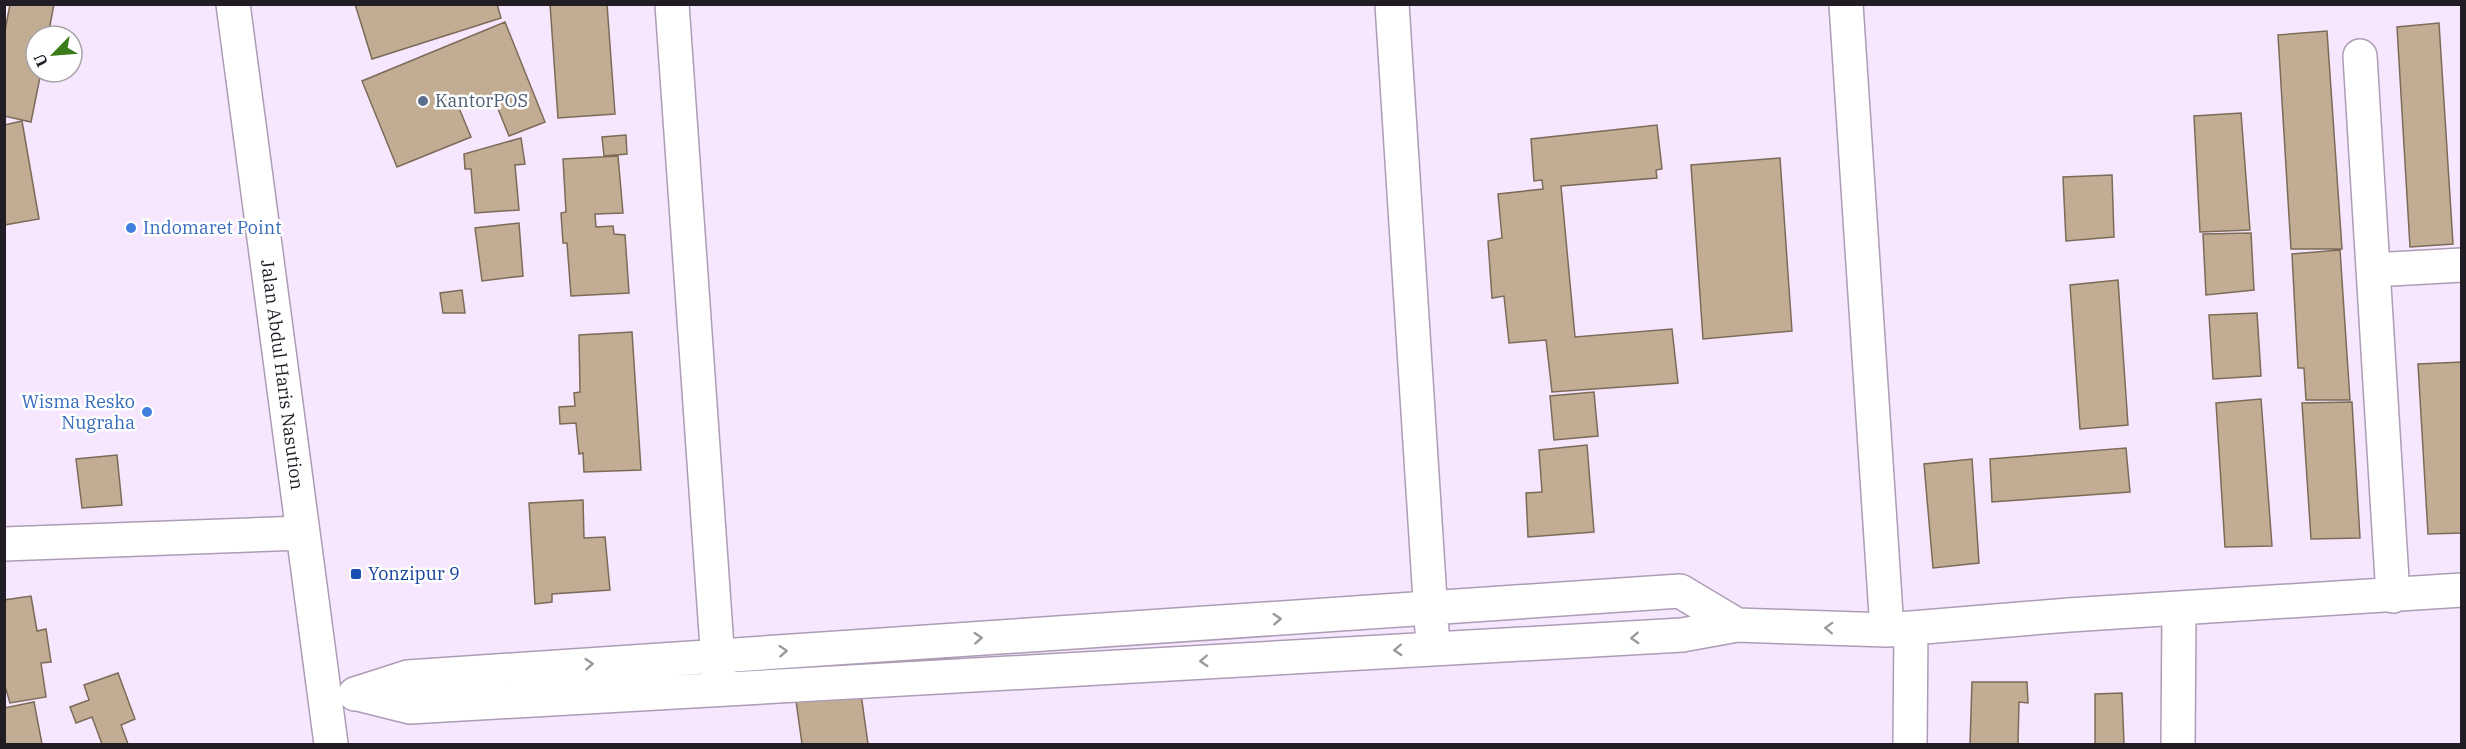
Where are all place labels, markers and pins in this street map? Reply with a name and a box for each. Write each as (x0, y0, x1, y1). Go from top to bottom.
place label: KantorPOS (435, 89, 528, 112)
marker: KantorPOS (416, 94, 430, 108)
place label: Indomaret Point (143, 216, 282, 239)
marker: Indomaret Point (124, 221, 138, 235)
place label: Wisma Resko Nugraha (22, 390, 135, 434)
marker: Wisma Resko Nugraha (140, 405, 154, 419)
place label: Yonzipur 9 (368, 562, 460, 585)
marker: Yonzipur 9 (349, 567, 363, 581)

